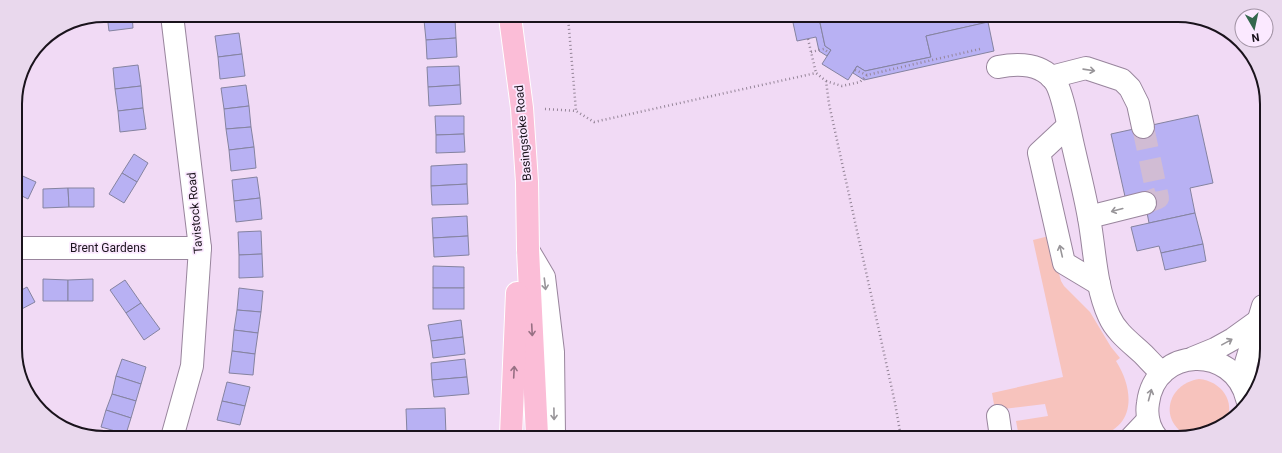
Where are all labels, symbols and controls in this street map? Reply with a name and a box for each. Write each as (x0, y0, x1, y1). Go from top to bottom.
north arrow (1234, 8, 1274, 48)
text: N (1250, 30, 1260, 44)
one-way arrow (1082, 66, 1095, 74)
street label: Basingstoke Road (512, 84, 534, 182)
street label: Tavistock Road (184, 172, 206, 254)
one-way arrow (1111, 207, 1124, 214)
street label: Brent Gardens (70, 241, 146, 255)
one-way arrow (1057, 245, 1065, 258)
one-way arrow (541, 277, 549, 290)
one-way arrow (528, 323, 535, 336)
one-way arrow (1221, 338, 1233, 346)
one-way arrow (510, 366, 517, 379)
one-way arrow (1146, 389, 1154, 402)
one-way arrow (550, 407, 557, 420)

